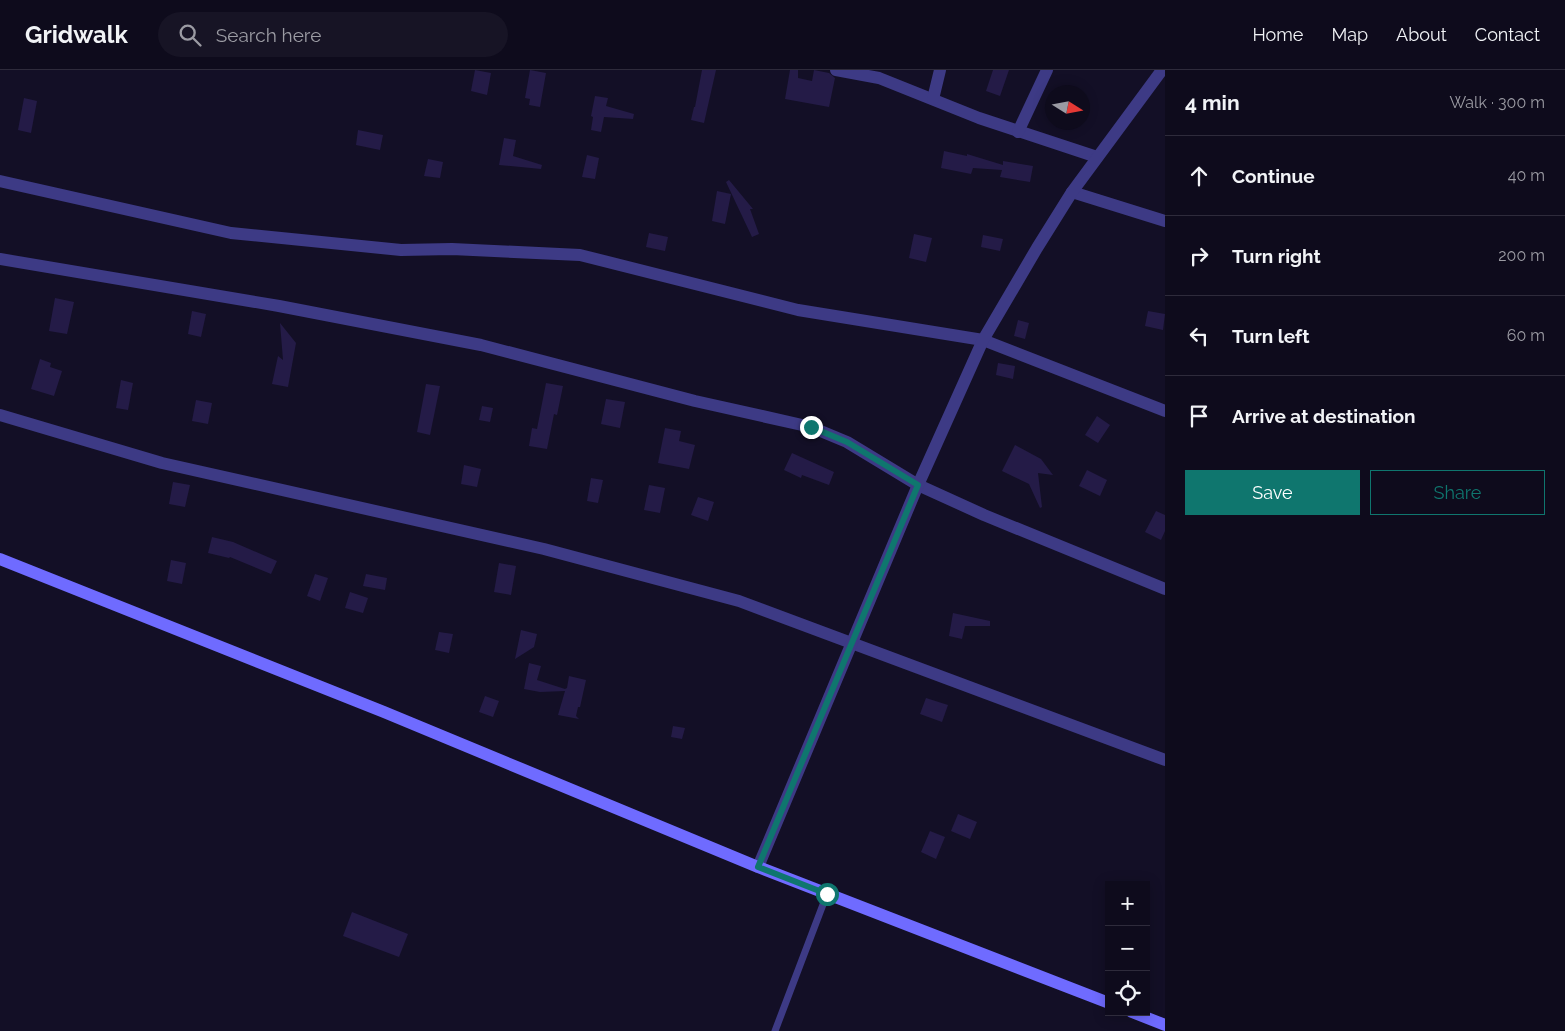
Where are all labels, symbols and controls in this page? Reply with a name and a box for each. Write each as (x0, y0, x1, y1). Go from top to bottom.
search box (158, 12, 508, 57)
text: Gridwalk (25, 20, 128, 49)
icon: search (176, 21, 204, 49)
text: Search here (216, 24, 321, 46)
text: Home (1252, 24, 1303, 45)
text: Map (1331, 24, 1368, 45)
text: About (1396, 24, 1447, 45)
text: Contact (1475, 24, 1540, 45)
north arrow (1045, 85, 1090, 130)
text: 4 min (1185, 90, 1240, 115)
text: Walk · 300 m (1449, 93, 1545, 112)
icon: ahead (1185, 162, 1213, 190)
text: Continue (1232, 165, 1315, 187)
text: 40 m (1508, 166, 1545, 185)
icon: right (1185, 242, 1213, 270)
text: Turn right (1232, 245, 1321, 267)
text: 200 m (1498, 246, 1545, 265)
icon: left (1185, 322, 1213, 350)
text: Turn left (1232, 325, 1309, 347)
text: 60 m (1507, 326, 1545, 345)
icon: arrive (1185, 402, 1213, 430)
text: Arrive at destination (1232, 405, 1416, 427)
route end (800, 416, 823, 439)
button: Save (1185, 470, 1360, 515)
button: Share (1370, 470, 1545, 515)
map controls (1105, 881, 1150, 1016)
button: + (1105, 881, 1150, 926)
route start (816, 883, 839, 906)
button: − (1105, 926, 1150, 971)
button: locate (1105, 971, 1150, 1016)

